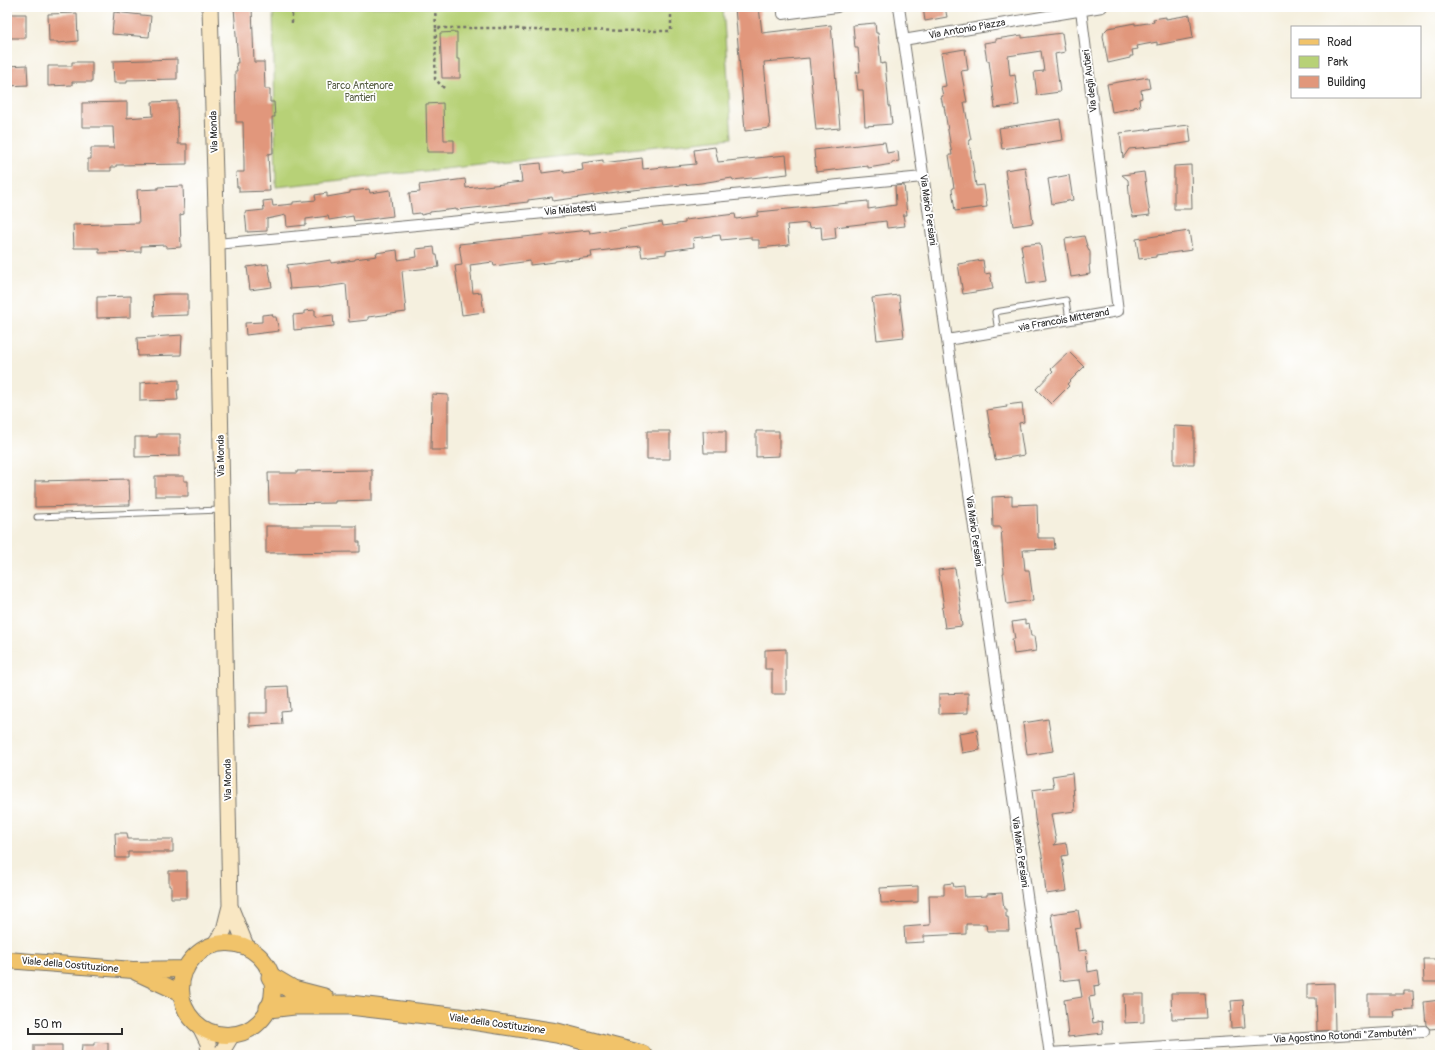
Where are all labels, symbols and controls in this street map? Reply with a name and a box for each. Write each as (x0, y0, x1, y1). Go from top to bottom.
street label: Via Antonio Piazza (928, 16, 1007, 42)
legend (1291, 26, 1421, 98)
text: Road (1327, 35, 1352, 50)
street label: Via degli Autieri (1080, 49, 1100, 113)
text: Park (1327, 55, 1348, 70)
text: Building (1327, 75, 1366, 90)
park label: Parco Antenore Pantieri (327, 80, 393, 104)
street label: Via Monda (207, 110, 221, 153)
street label: Via Mario Persiani (917, 174, 939, 246)
street label: Via Malatesti (543, 202, 597, 218)
street label: via Francois Mitterand (1017, 306, 1110, 334)
street label: Via Monda (215, 434, 227, 477)
street label: Via Mario Persiani (963, 495, 985, 567)
street label: Via Monda (222, 758, 234, 801)
street label: Via Mario Persiani (1009, 816, 1031, 888)
street label: Viale della Costituzione (21, 955, 119, 975)
scale bar (28, 1010, 122, 1036)
street label: Viale della Costituzione (448, 1011, 546, 1037)
text: 50 m (34, 1017, 62, 1032)
street label: Via Agostino Rotondi "Zambutèn" (1273, 1026, 1417, 1046)

